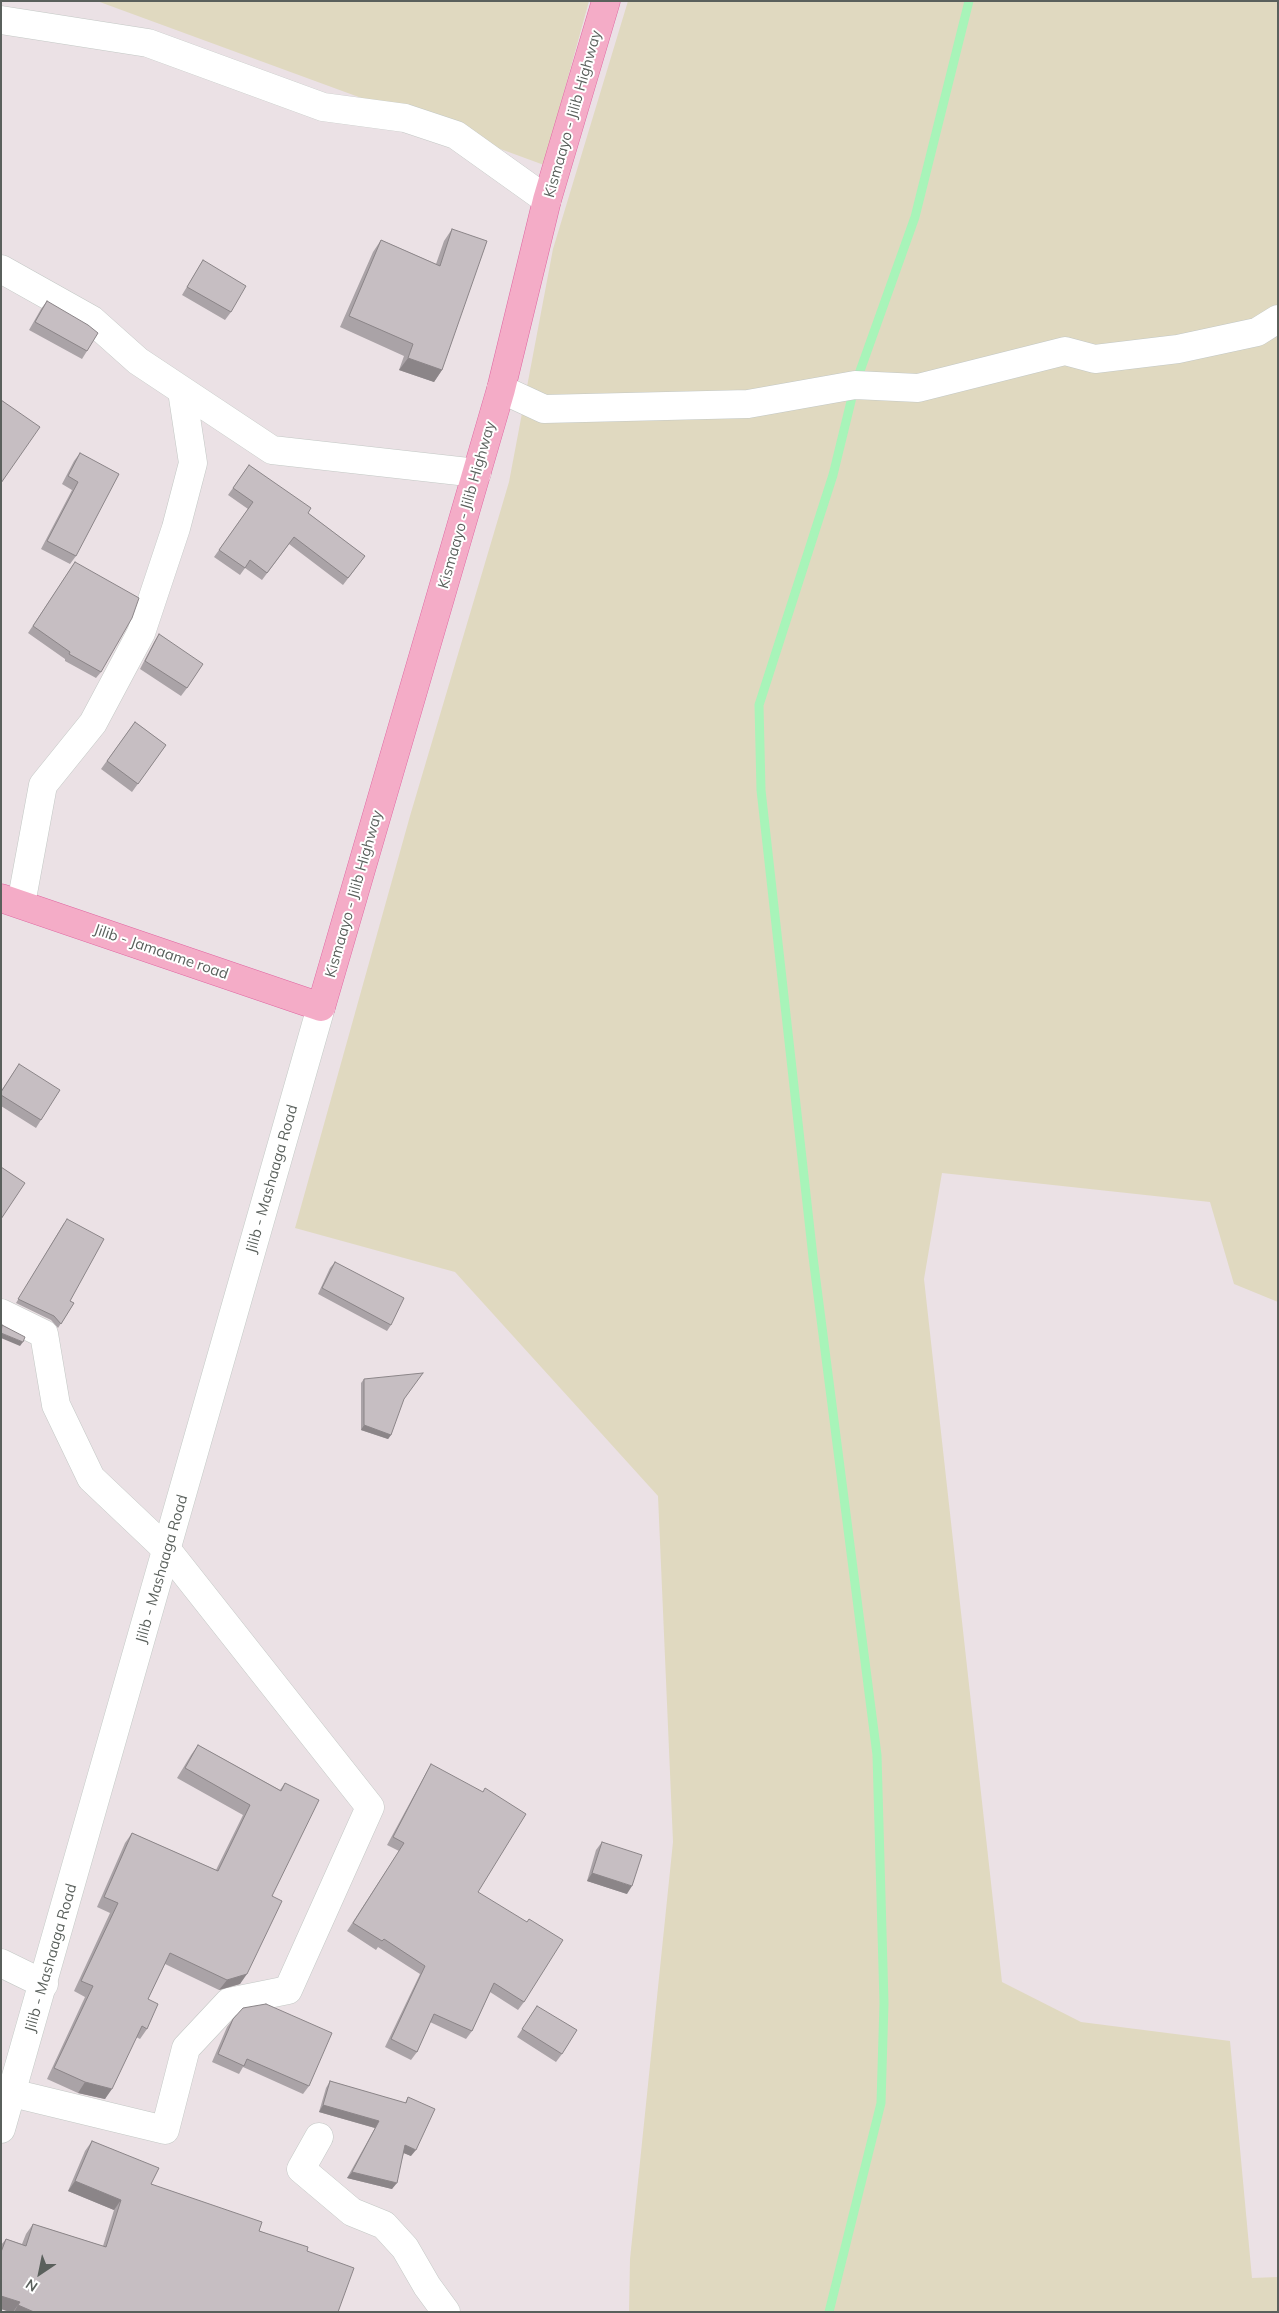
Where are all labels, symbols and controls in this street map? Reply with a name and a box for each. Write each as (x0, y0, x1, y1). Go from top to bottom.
street label: Kismaayo - Jilib Highway (540, 28, 606, 200)
street label: Kismaayo - Jilib Highway (434, 419, 500, 591)
street label: Kismaayo - Jilib Highway (321, 808, 387, 980)
street label: Jilib - Jamaame road (91, 921, 231, 983)
street label: Jilib - Mashaaga Road (242, 1103, 302, 1255)
street label: Jilib - Mashaaga Road (132, 1493, 192, 1645)
street label: Jilib - Mashaaga Road (21, 1882, 81, 2034)
north arrow (15, 2248, 65, 2298)
text: N (22, 2275, 41, 2296)

